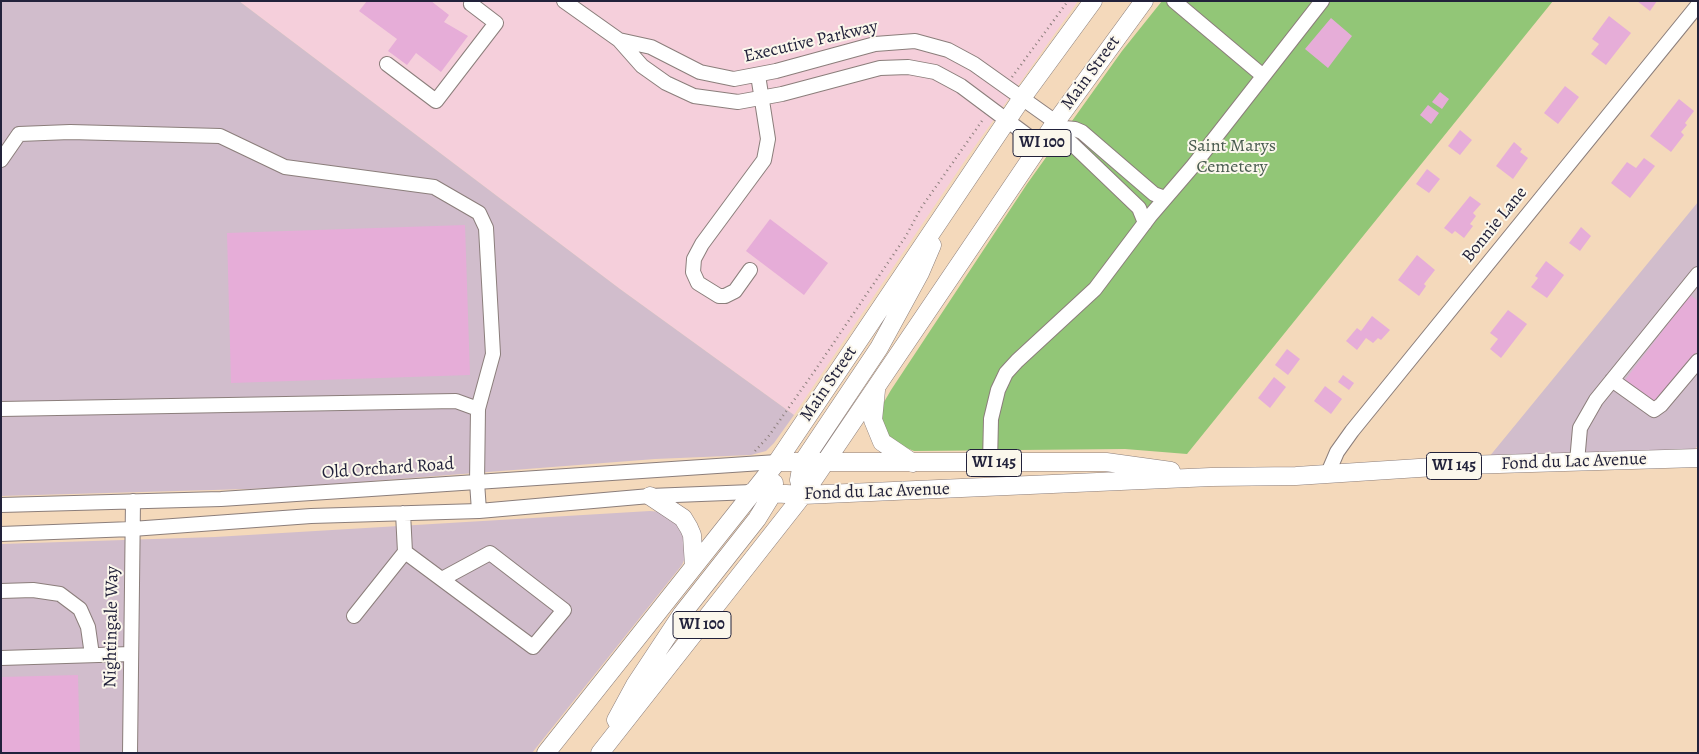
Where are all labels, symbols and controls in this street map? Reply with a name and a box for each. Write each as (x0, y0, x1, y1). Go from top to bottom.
street label: Executive Parkway (742, 16, 880, 68)
street label: Main Street (1057, 32, 1125, 114)
road number: WI 100 (1013, 130, 1071, 156)
park label: Saint Marys Cemetery (1188, 136, 1276, 178)
street label: Bonnie Lane (1458, 183, 1532, 267)
street label: Main Street (796, 342, 862, 426)
road number: WI 145 (966, 449, 1022, 476)
street label: Fond du Lac Avenue (1501, 449, 1647, 475)
road number: WI 145 (1426, 452, 1482, 480)
street label: Old Orchard Road (321, 454, 455, 484)
street label: Fond du Lac Avenue (804, 479, 950, 505)
street label: Nightingale Way (100, 566, 124, 688)
road number: WI 100 (673, 612, 731, 638)

